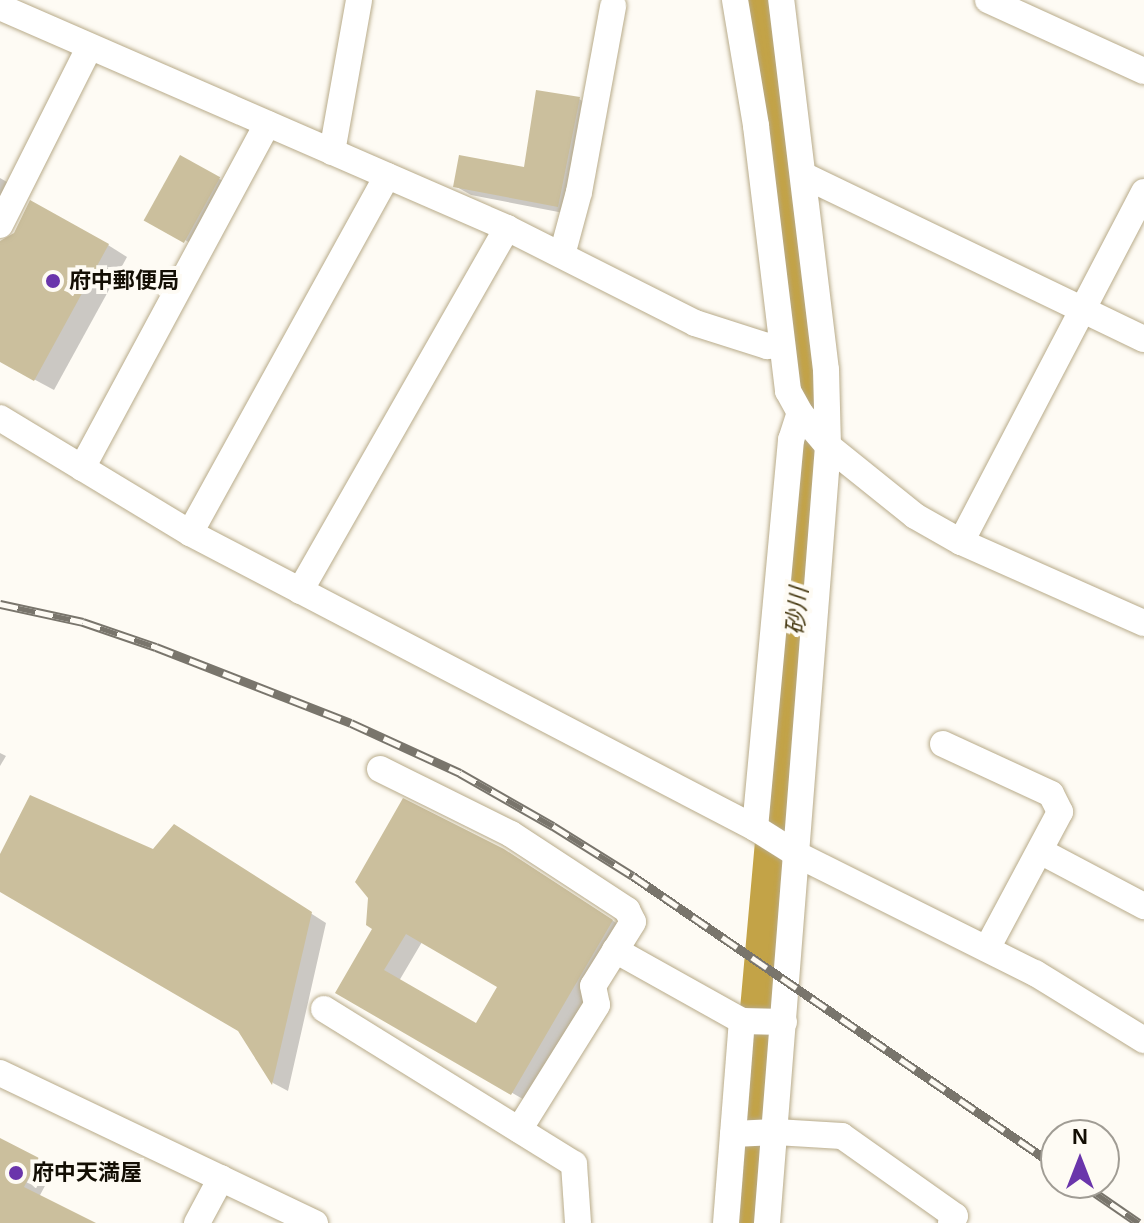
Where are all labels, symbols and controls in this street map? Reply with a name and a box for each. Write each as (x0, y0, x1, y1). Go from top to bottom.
place label: 府中郵便局 (69, 268, 179, 294)
marker: 府中郵便局 (44, 272, 62, 290)
water label: 砂川 (781, 586, 813, 636)
north arrow (1040, 1119, 1120, 1199)
text: N (1072, 1124, 1088, 1149)
place label: 府中天満屋 (32, 1160, 142, 1186)
marker: 府中天満屋 (7, 1164, 25, 1182)

